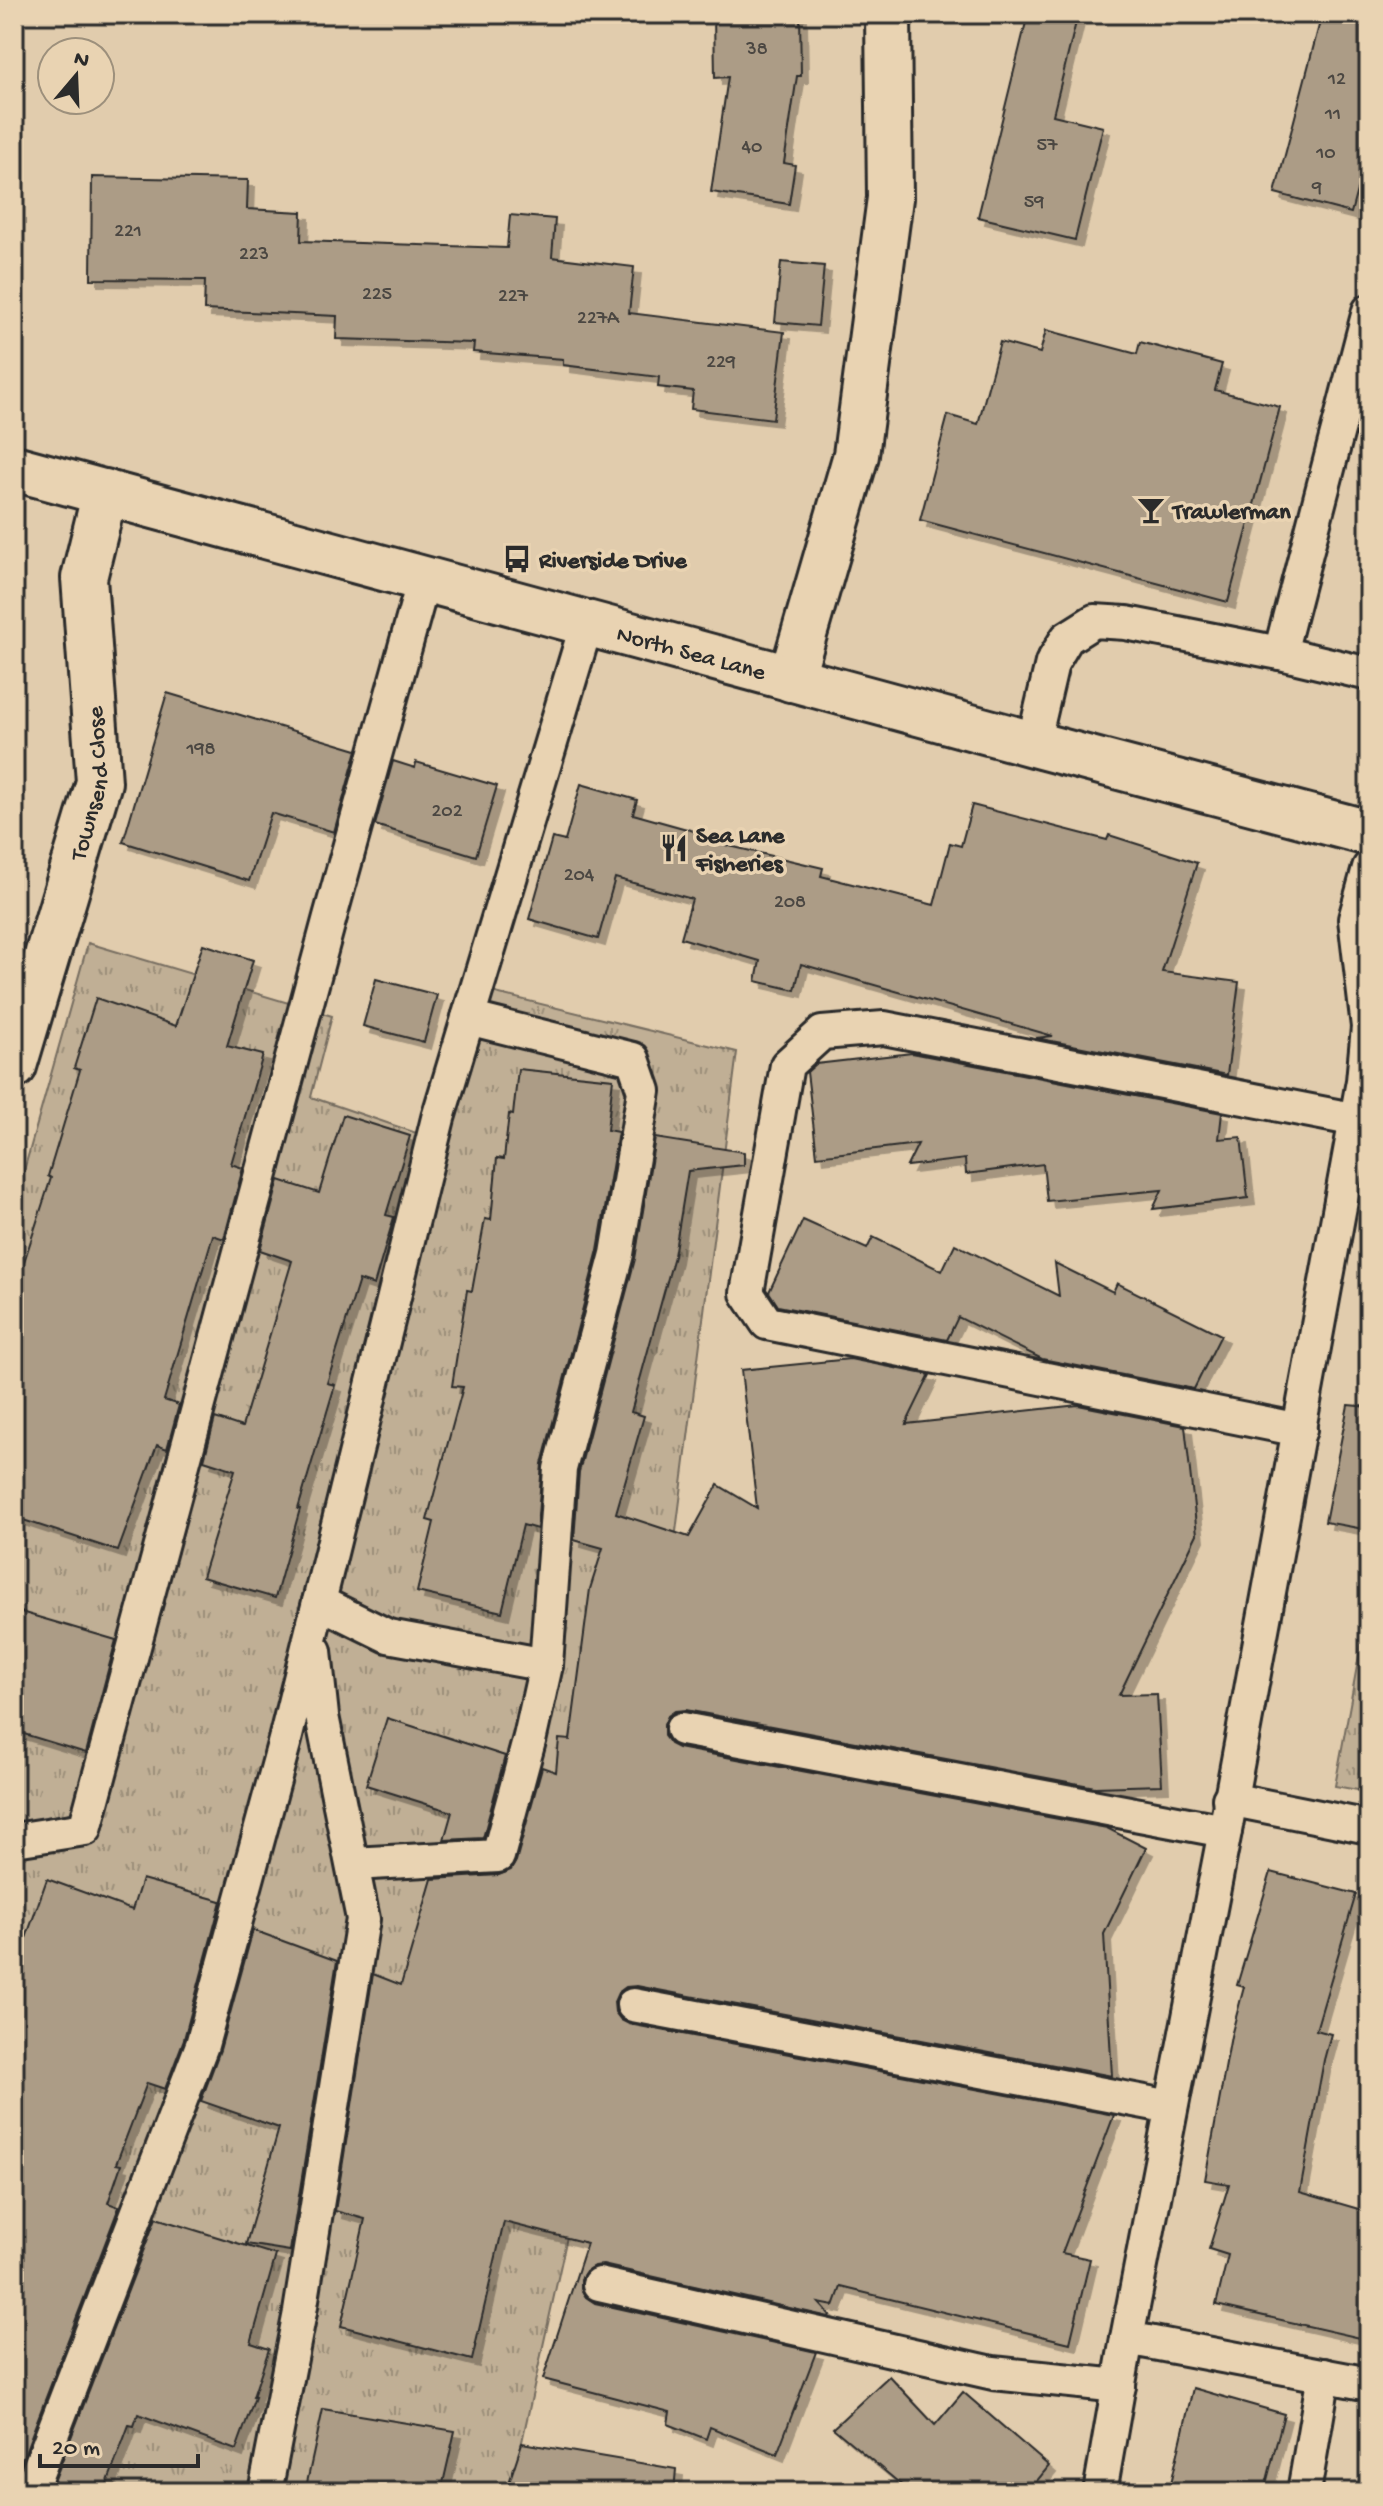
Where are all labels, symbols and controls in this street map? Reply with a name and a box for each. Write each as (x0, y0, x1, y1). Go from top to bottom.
north arrow (36, 36, 116, 116)
house number: 38 (745, 39, 768, 62)
text: N (70, 46, 92, 76)
house number: 12 (1327, 69, 1346, 92)
house number: 11 (1324, 104, 1341, 127)
house number: 57 (1037, 135, 1058, 158)
house number: 40 (742, 137, 762, 160)
house number: 10 (1315, 143, 1336, 166)
house number: 9 (1311, 178, 1322, 201)
house number: 59 (1024, 192, 1044, 215)
house number: 221 (114, 221, 142, 244)
house number: 223 (239, 244, 269, 267)
house number: 225 (362, 284, 392, 307)
house number: 227 (498, 286, 529, 309)
house number: 227A (577, 308, 620, 331)
house number: 229 (706, 352, 736, 375)
bar icon: Trawlerman (1136, 495, 1166, 525)
place label: Trawlerman (1171, 499, 1291, 528)
bus stop icon: Riverside Drive (502, 544, 532, 574)
place label: Riverside Drive (538, 548, 688, 577)
street label: North Sea Lane (613, 621, 769, 689)
street label: Townsend Close (65, 705, 118, 866)
house number: 198 (185, 739, 216, 762)
house number: 202 (432, 801, 463, 824)
place label: Sea Lane Fisheries (695, 823, 786, 880)
restaurant icon: Sea Lane Fisheries (659, 833, 689, 863)
house number: 204 (564, 865, 595, 888)
house number: 208 (774, 892, 806, 915)
scale bar (40, 2418, 198, 2468)
text: 20 m (52, 2435, 100, 2464)

